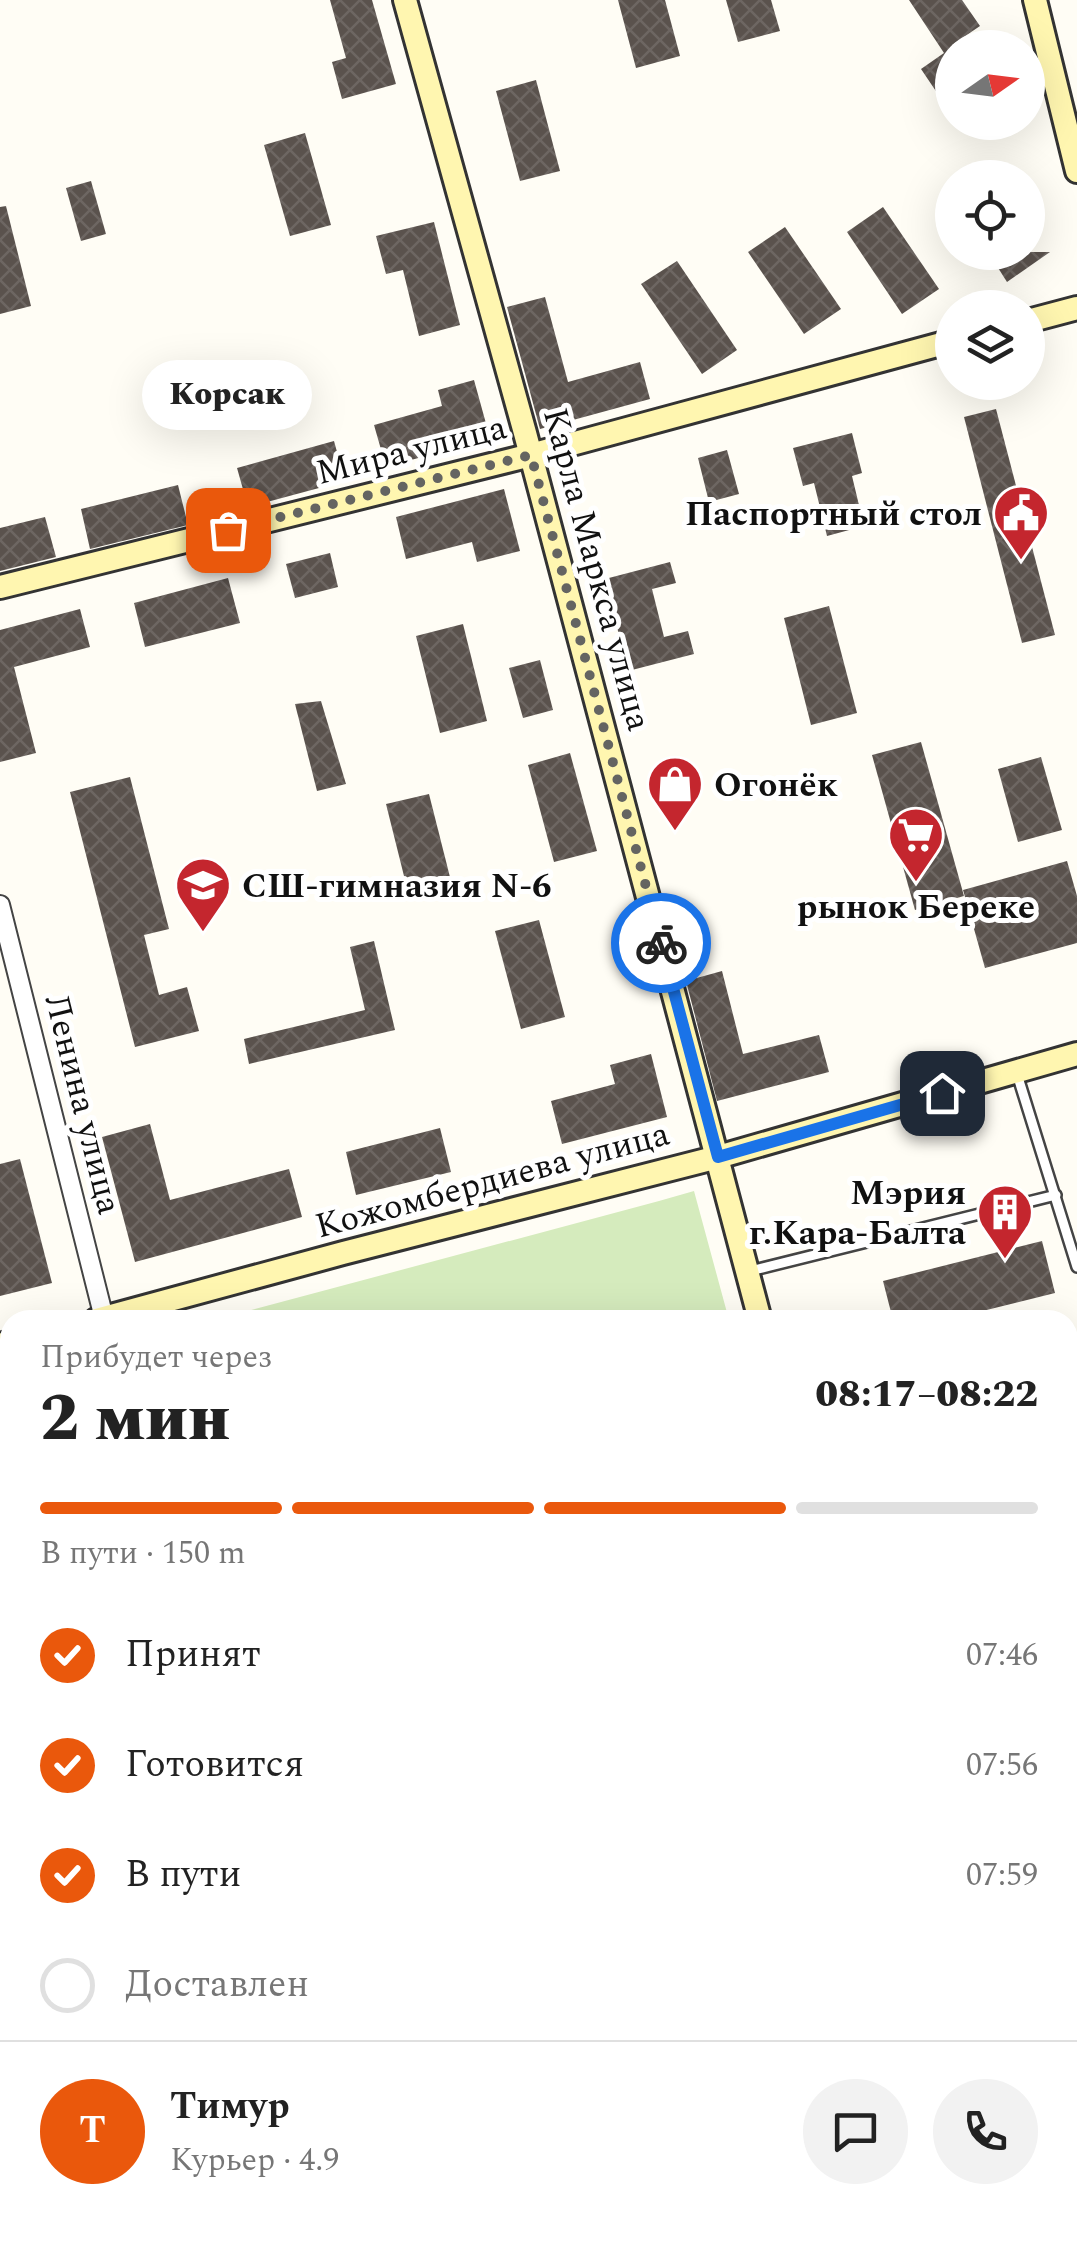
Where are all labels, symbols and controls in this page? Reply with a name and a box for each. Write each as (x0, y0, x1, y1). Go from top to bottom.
north arrow (935, 30, 1045, 140)
map controls (935, 30, 1045, 400)
button: locate (935, 160, 1045, 270)
button: layers (935, 290, 1045, 400)
callout: Корсак (143, 360, 313, 430)
text: Корсак (169, 370, 285, 419)
street label: Мира улица (310, 401, 512, 500)
street label: Карла Маркса улица (528, 402, 665, 737)
public building icon: Паспортный стол (991, 483, 1051, 562)
pin (186, 488, 271, 573)
place label: Паспортный стол (685, 488, 982, 541)
icon: bag (201, 503, 256, 558)
shop icon: Огонёк (645, 754, 705, 833)
place label: Огонёк (714, 759, 838, 812)
supermarket icon: рынок Береке (886, 805, 946, 884)
school or university icon: СШ-гимназия N-6 (173, 855, 233, 934)
place label: СШ-гимназия N-6 (242, 860, 552, 913)
place label: рынок Береке (797, 881, 1035, 934)
courier (611, 893, 711, 993)
icon: bike (634, 916, 689, 971)
street label: Ленина улица (30, 989, 135, 1220)
pin (900, 1051, 985, 1136)
icon: home (915, 1066, 970, 1121)
street label: Кожомбердиева улица (309, 1108, 675, 1253)
place label: Мэрия г.Кара-Балта (749, 1167, 966, 1260)
building icon: Мэрия г.Кара-Балта (975, 1182, 1035, 1261)
text: Прибудет через (40, 1333, 272, 1382)
text: 08:17–08:22 (815, 1366, 1038, 1424)
text: 2 мин (40, 1370, 230, 1469)
text: В пути · 150 m (40, 1529, 246, 1578)
text: Принят (125, 1626, 261, 1684)
icon: check (40, 1628, 95, 1683)
text: 07:46 (966, 1631, 1038, 1680)
text: Готовится (125, 1736, 304, 1794)
icon: check (40, 1738, 95, 1793)
text: 07:56 (966, 1741, 1038, 1790)
text: В пути (125, 1846, 241, 1904)
icon: check (40, 1848, 95, 1903)
text: 07:59 (966, 1851, 1038, 1900)
text: Доставлен (125, 1956, 309, 2014)
text: Тимур (170, 2078, 290, 2136)
button: chat (803, 2079, 908, 2184)
button: phone (933, 2079, 1038, 2184)
text: Т (79, 2102, 106, 2160)
text: Курьер · 4.9 (170, 2136, 339, 2185)

